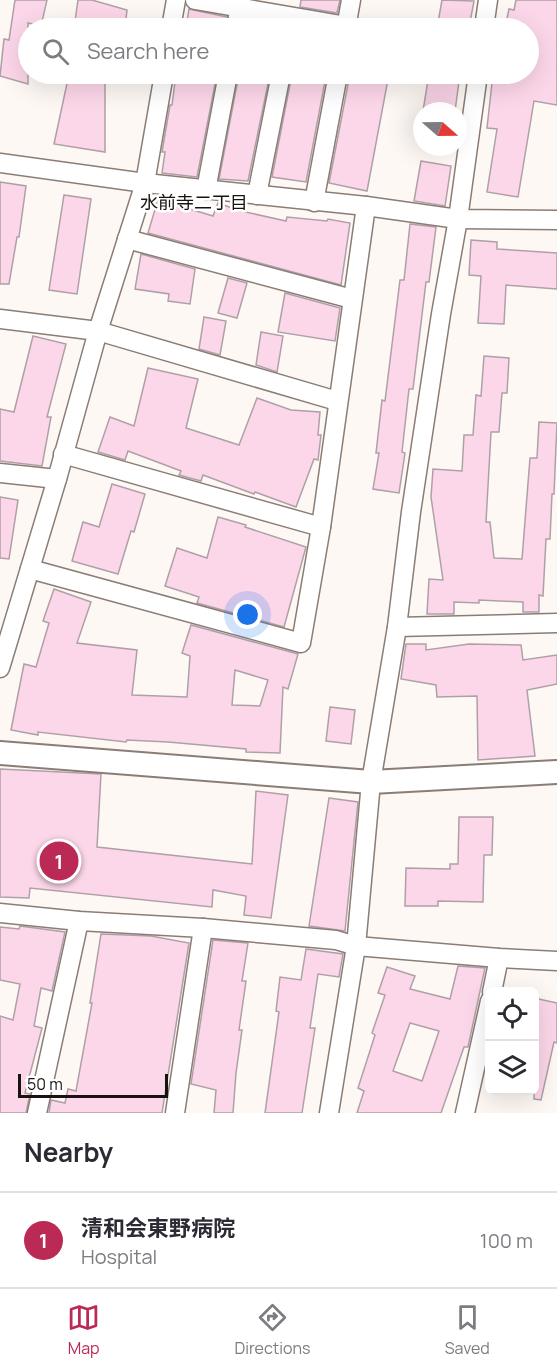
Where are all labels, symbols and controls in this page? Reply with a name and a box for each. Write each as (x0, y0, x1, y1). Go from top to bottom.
search box (18, 18, 539, 84)
icon: search (39, 35, 72, 68)
text: Search here (87, 36, 209, 66)
north arrow (413, 102, 467, 156)
district label: 水前寺二丁目 (140, 190, 248, 214)
your location (233, 600, 262, 629)
pin: 1 (40, 838, 78, 884)
map controls (485, 987, 539, 1095)
button: locate (485, 987, 539, 1041)
button: layers (485, 1041, 539, 1095)
scale bar (18, 1071, 168, 1098)
text: 50 m (27, 1073, 63, 1095)
text: Nearby (24, 1134, 113, 1170)
text: 清和会東野病院 (81, 1213, 235, 1243)
text: 1 (39, 1227, 48, 1254)
text: 100 m (480, 1227, 533, 1254)
text: Hospital (81, 1243, 157, 1270)
tab: Map (67, 1301, 100, 1359)
tab: Directions (235, 1301, 310, 1359)
tab: Saved (445, 1301, 490, 1359)

